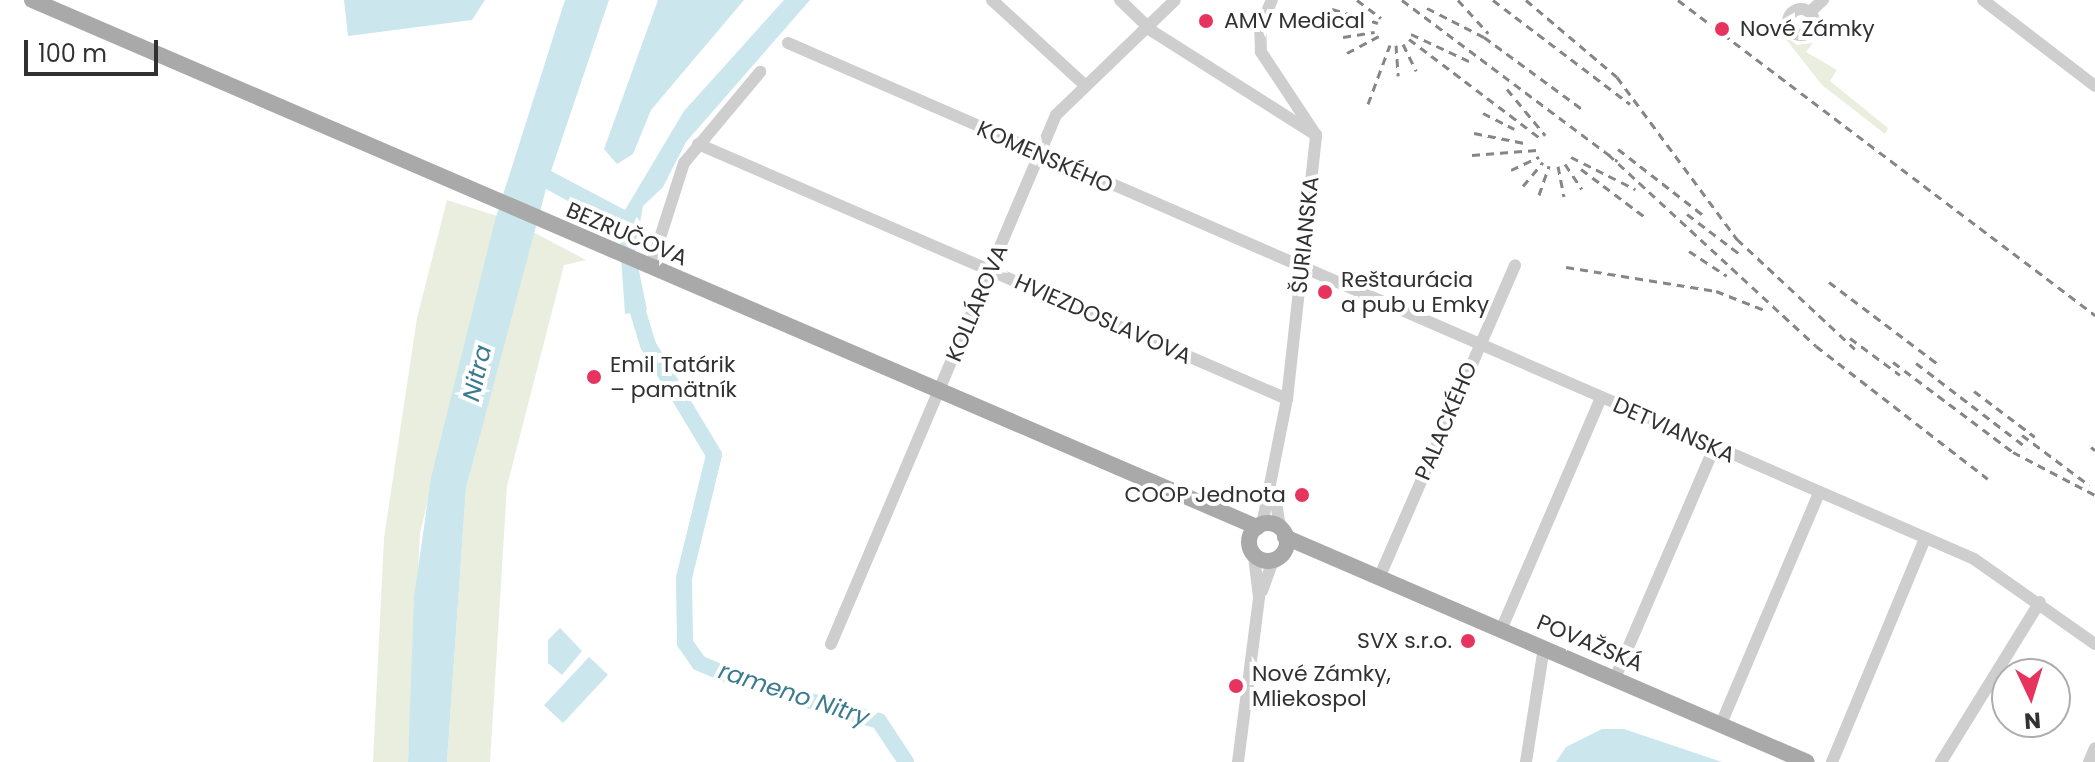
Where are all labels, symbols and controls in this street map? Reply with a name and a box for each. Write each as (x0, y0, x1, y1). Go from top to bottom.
place label: AMV Medical (1224, 8, 1365, 34)
marker: AMV Medical (1195, 10, 1217, 32)
place label: Nové Zámky (1740, 16, 1875, 42)
marker: Nové Zámky (1711, 18, 1733, 40)
scale bar (28, 24, 162, 74)
text: 100 m (38, 37, 107, 70)
street label: KOMENSKÉHO (973, 115, 1117, 199)
street label: ŠURIANSKA (1286, 175, 1324, 295)
street label: BEZRUČOVA (563, 197, 691, 271)
street label: KOLLÁROVA (940, 240, 1014, 366)
place label: Reštaurácia a pub u Emky (1341, 266, 1489, 318)
street label: HVIEZDOSLAVOVA (1011, 268, 1195, 370)
marker: Reštaurácia a pub u Emky (1316, 283, 1334, 301)
water label: Nitra (457, 342, 497, 404)
place label: Emil Tatárik – pamätník (610, 351, 737, 402)
street label: PALACKÉHO (1409, 358, 1483, 484)
marker: Emil Tatárik – pamätník (585, 368, 603, 386)
street label: DETVIANSKA (1609, 391, 1739, 469)
place label: COOP Jednota (1125, 482, 1286, 508)
marker: COOP Jednota (1293, 486, 1311, 504)
street label: POVAŽSKÁ (1533, 609, 1647, 677)
place label: SVX s.r.o. (1357, 628, 1452, 654)
marker: SVX s.r.o. (1459, 632, 1477, 650)
water label: rameno Nitry (715, 656, 873, 732)
north arrow (1991, 658, 2071, 738)
place label: Nové Zámky, Mliekospol (1252, 660, 1391, 712)
marker: Nové Zámky, Mliekospol (1227, 677, 1245, 695)
text: N (2023, 704, 2042, 736)

